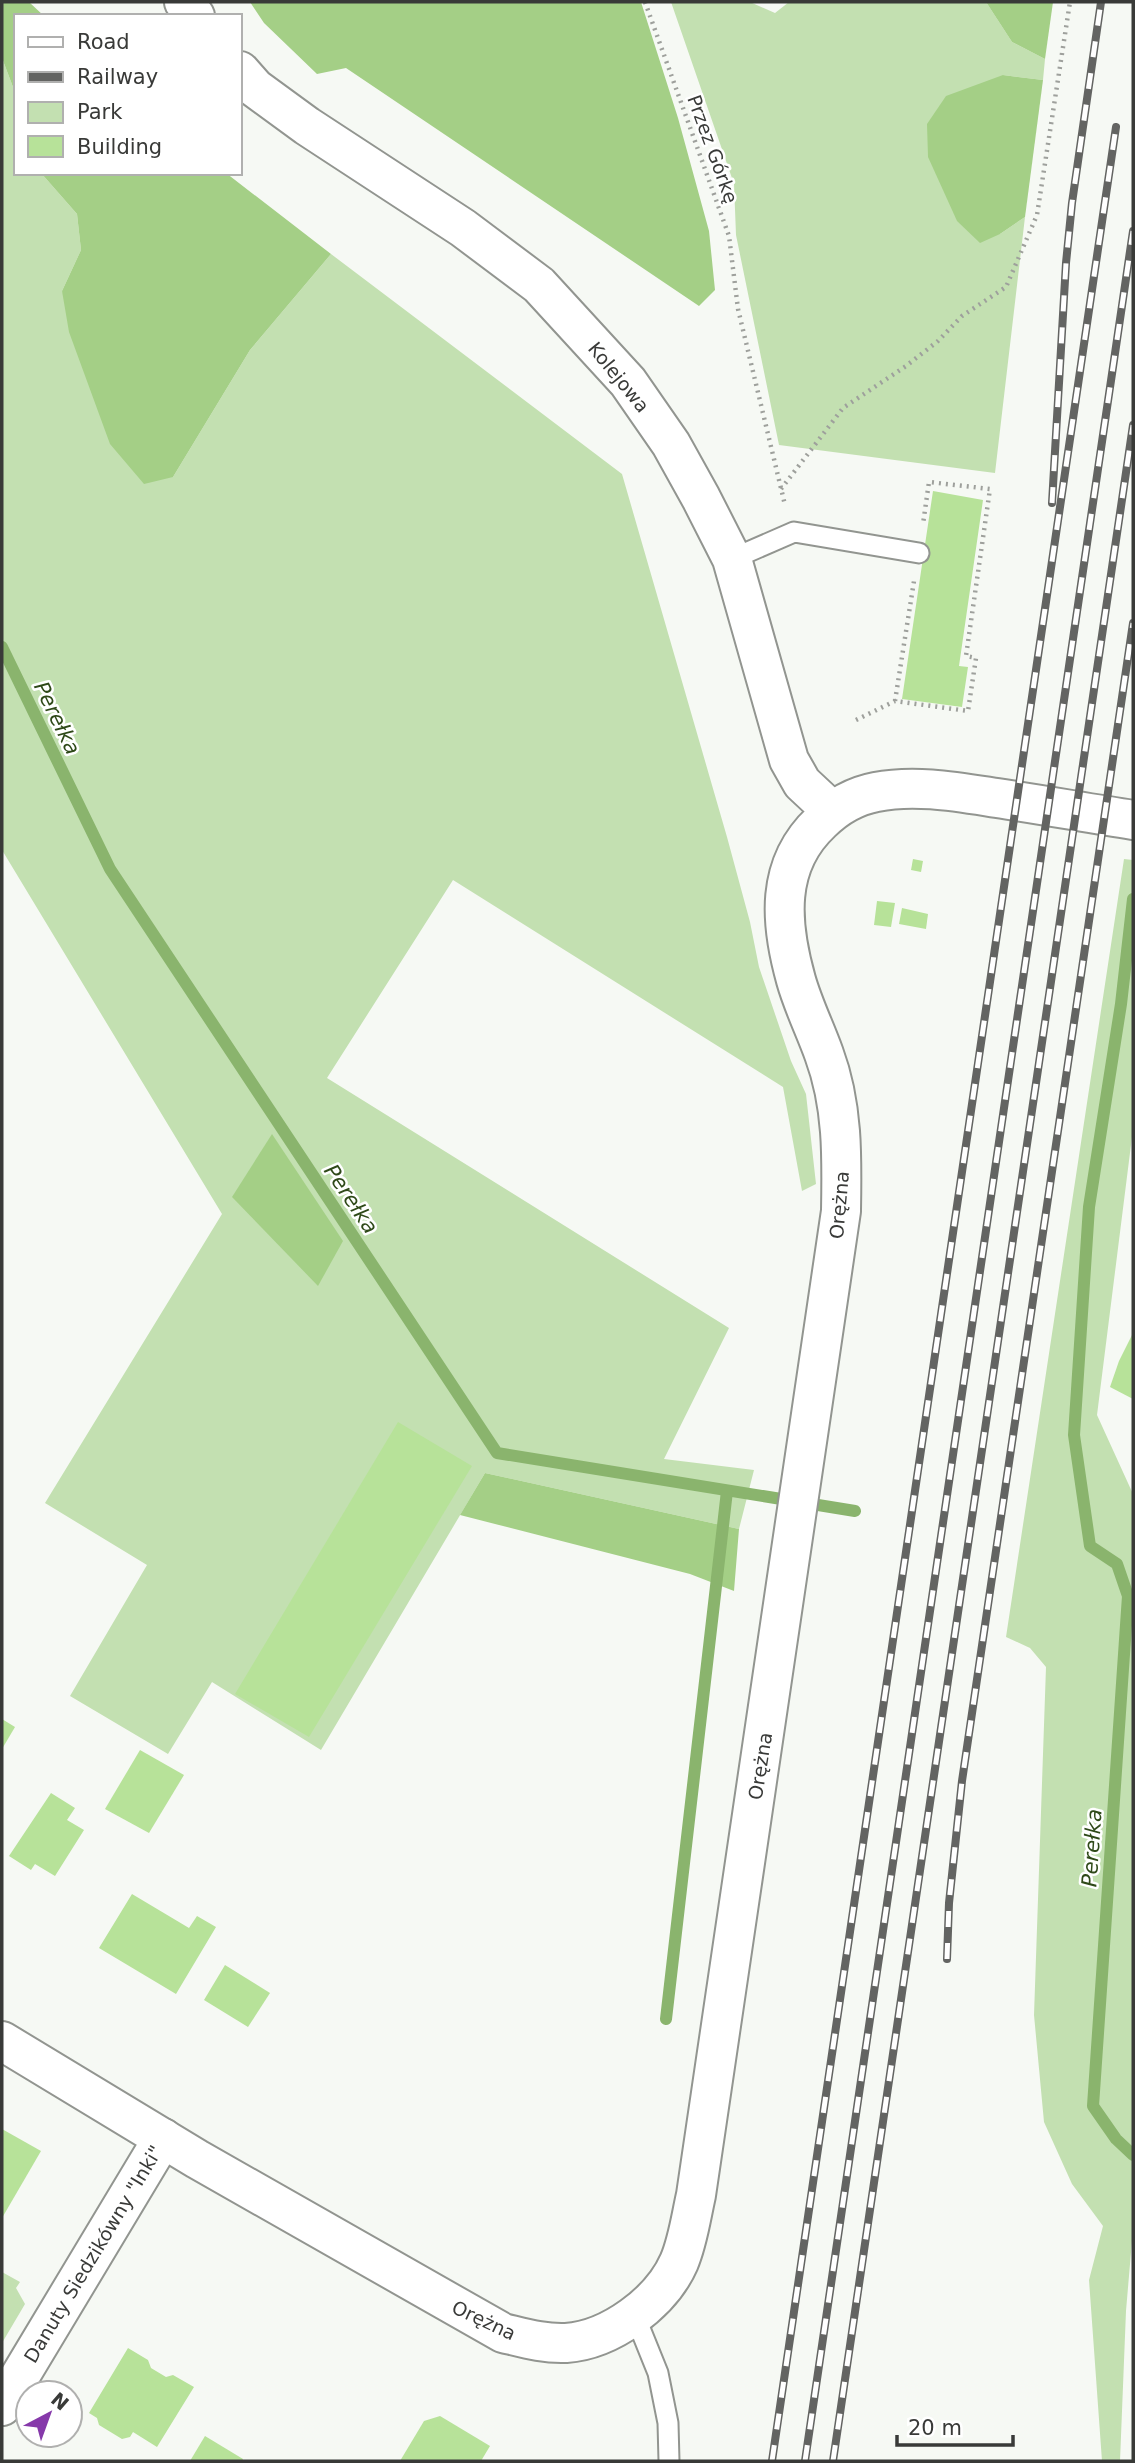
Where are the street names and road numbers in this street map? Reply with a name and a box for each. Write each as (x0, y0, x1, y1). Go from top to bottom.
street label: Przez Górkę (683, 92, 743, 206)
street label: Kolejowa (584, 337, 654, 417)
street label: Orężna (825, 1170, 853, 1240)
street label: Orężna (744, 1731, 776, 1801)
street label: Danuty Siedzikówny "Inki" (19, 2141, 167, 2367)
street label: Orężna (448, 2296, 520, 2344)

